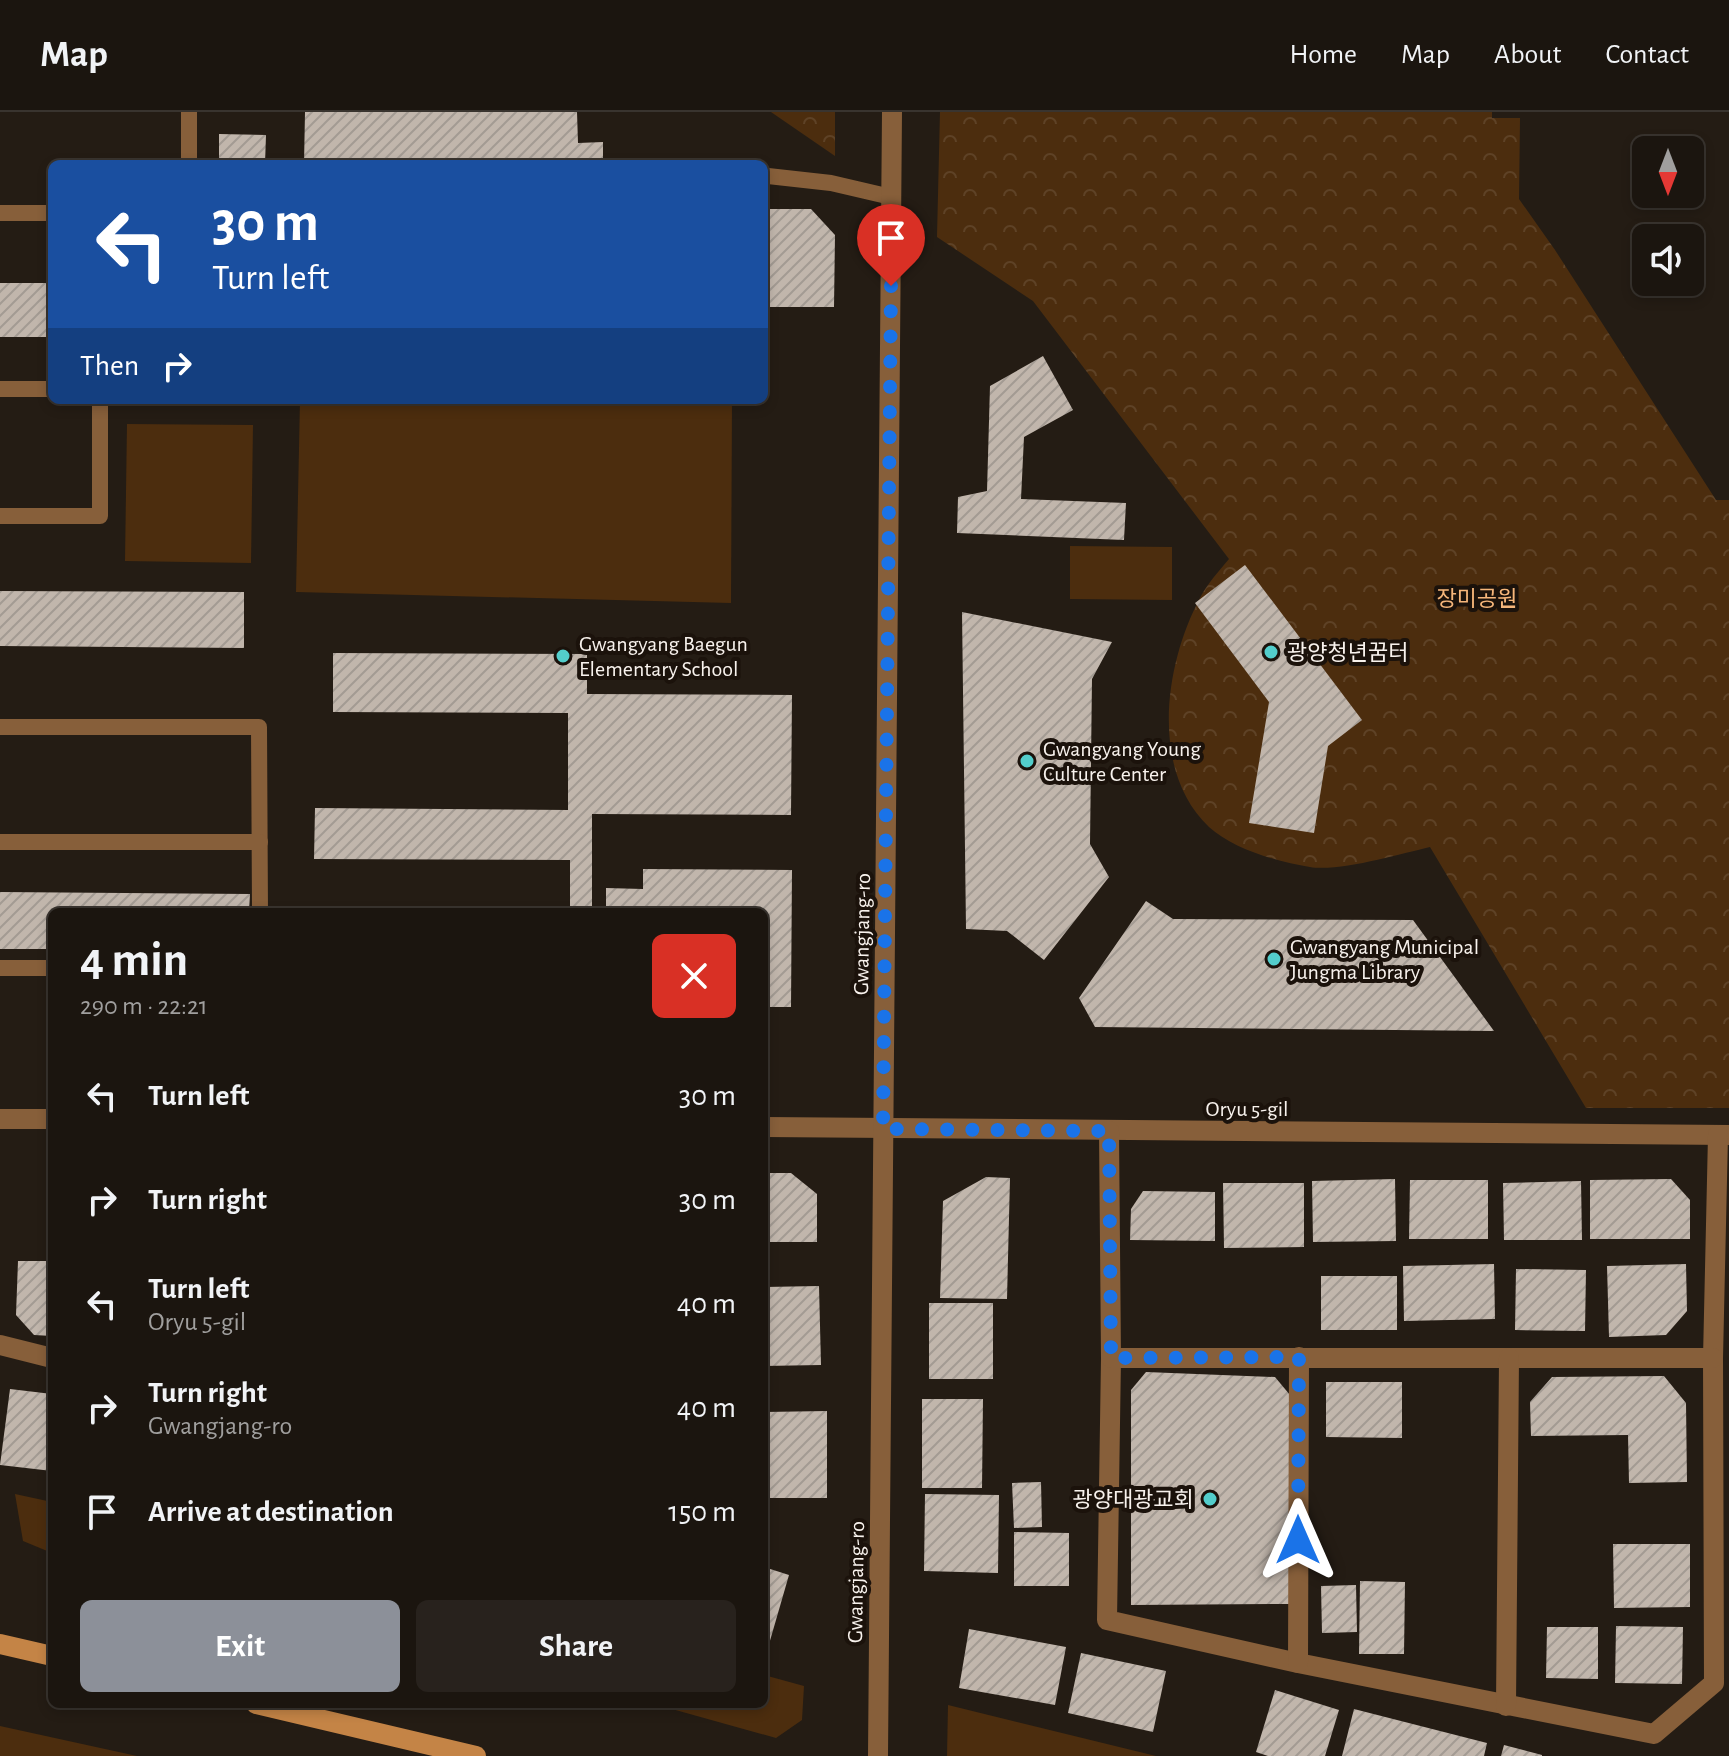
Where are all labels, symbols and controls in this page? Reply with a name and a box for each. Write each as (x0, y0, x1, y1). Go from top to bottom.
text: Map (40, 36, 108, 74)
text: Home (1290, 41, 1357, 69)
text: Map (1401, 41, 1450, 69)
text: About (1494, 41, 1562, 69)
text: Contact (1606, 41, 1689, 69)
north arrow (1632, 136, 1704, 208)
map controls (1632, 136, 1704, 296)
icon: left (80, 192, 184, 296)
text: 30 m (212, 195, 319, 251)
pin (857, 204, 925, 286)
icon: arrive (869, 216, 913, 260)
button: sound (1632, 224, 1704, 296)
text: Turn left (212, 260, 329, 296)
icon: right (155, 344, 199, 388)
text: Then (80, 351, 139, 381)
park label: 장미공원 (1437, 587, 1517, 610)
place label: Gwangyang Baegun Elementary School (579, 633, 748, 680)
place label: 광양청년꿈터 (1287, 641, 1408, 664)
marker: 광양청년꿈터 (1262, 643, 1280, 661)
marker: Gwangyang Baegun Elementary School (554, 647, 572, 665)
place label: Gwangyang Young Culture Center (1043, 738, 1201, 785)
marker: Gwangyang Young Culture Center (1018, 752, 1036, 770)
street label: Gwangjang-ro (850, 873, 874, 995)
button: close (652, 934, 736, 1018)
place label: Gwangyang Municipal Jungma Library (1290, 936, 1479, 983)
text: 4 min (80, 937, 188, 985)
marker: Gwangyang Municipal Jungma Library (1265, 950, 1283, 968)
text: 290 m · 22:21 (80, 993, 208, 1019)
icon: left (80, 1074, 124, 1118)
text: Turn left (148, 1081, 249, 1111)
text: 30 m (679, 1081, 736, 1111)
street label: Oryu 5-gil (1205, 1098, 1289, 1120)
icon: right (80, 1178, 124, 1222)
text: Turn right (148, 1185, 267, 1215)
text: 30 m (679, 1185, 736, 1215)
text: Turn left (148, 1274, 249, 1304)
icon: left (80, 1282, 124, 1326)
text: 40 m (677, 1289, 736, 1319)
text: Oryu 5-gil (148, 1309, 246, 1335)
text: Turn right (148, 1378, 267, 1408)
icon: right (80, 1386, 124, 1430)
text: 40 m (677, 1393, 736, 1423)
text: Gwangjang-ro (148, 1413, 292, 1439)
place label: 광양대광교회 (1073, 1488, 1194, 1511)
icon: arrive (80, 1490, 124, 1534)
marker: 광양대광교회 (1201, 1490, 1219, 1508)
text: Arrive at destination (148, 1497, 394, 1527)
text: 150 m (668, 1497, 736, 1527)
position arrow (1256, 1498, 1340, 1582)
street label: Gwangjang-ro (844, 1521, 868, 1643)
button: Exit (80, 1600, 400, 1692)
button: Share (416, 1600, 736, 1692)

